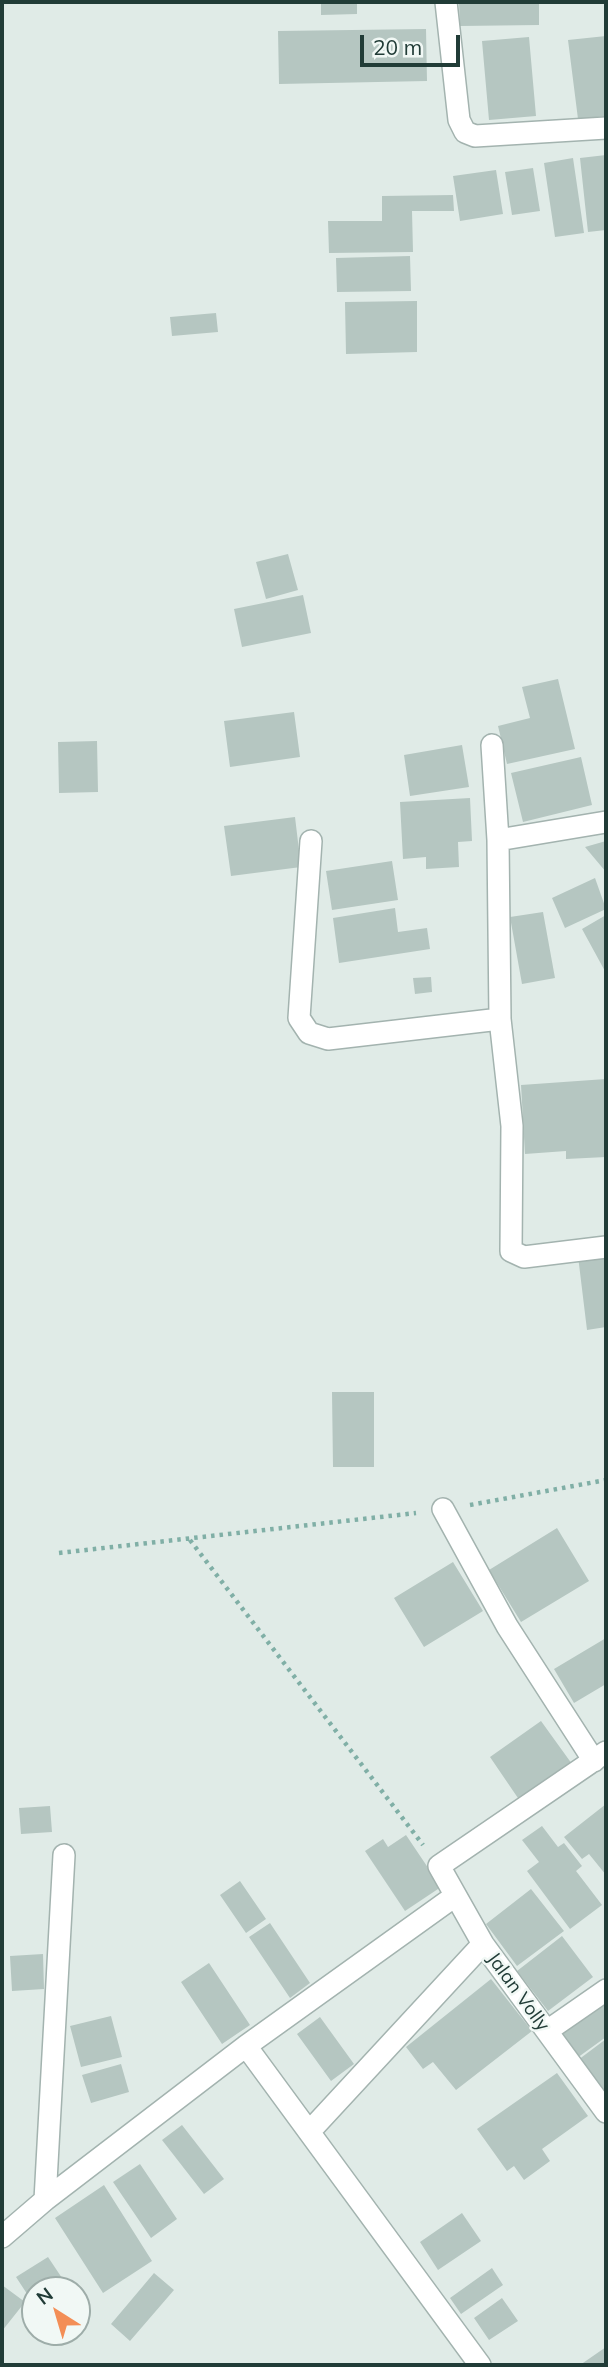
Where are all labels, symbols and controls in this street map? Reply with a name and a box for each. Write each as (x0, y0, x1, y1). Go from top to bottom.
scale bar (363, 21, 463, 65)
text: 20 m (373, 34, 422, 60)
street label: Jalan Volly (482, 1948, 554, 2036)
north arrow (21, 2276, 91, 2346)
text: N (32, 2282, 58, 2310)

